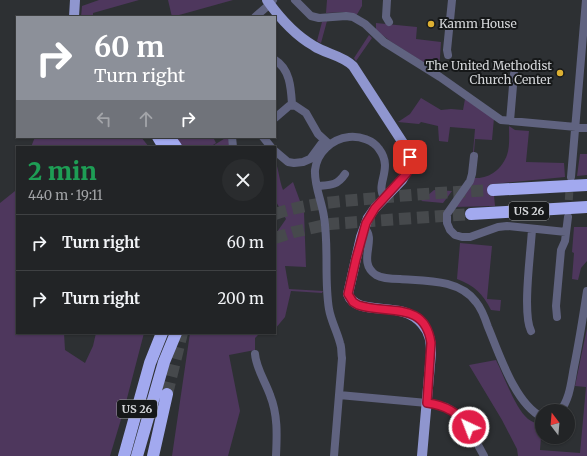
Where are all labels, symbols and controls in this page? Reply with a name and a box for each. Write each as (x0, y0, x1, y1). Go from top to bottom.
place label: Kamm House (439, 16, 517, 31)
marker: Kamm House (426, 19, 436, 29)
text: 60 m (94, 29, 164, 65)
icon: right (28, 32, 80, 84)
place label: The United Methodist Church Center (426, 58, 553, 87)
text: Turn right (94, 64, 185, 87)
marker: The United Methodist Church Center (555, 68, 565, 78)
icon: left (93, 108, 115, 130)
icon: ahead (135, 108, 157, 130)
icon: right (177, 108, 199, 130)
pin (393, 140, 427, 174)
icon: arrive (399, 146, 421, 168)
text: 2 min (28, 156, 97, 187)
button: close (222, 159, 264, 201)
text: 440 m · 19:11 (28, 187, 103, 204)
road number: US 26 (509, 202, 549, 220)
icon: right (28, 232, 50, 254)
text: Turn right (62, 233, 140, 252)
text: 60 m (227, 233, 264, 252)
icon: right (28, 288, 50, 310)
text: Turn right (62, 289, 140, 308)
text: 200 m (217, 289, 264, 308)
road number: US 26 (117, 400, 157, 418)
north arrow (535, 404, 575, 444)
map controls (535, 404, 575, 444)
position arrow (448, 406, 490, 448)

